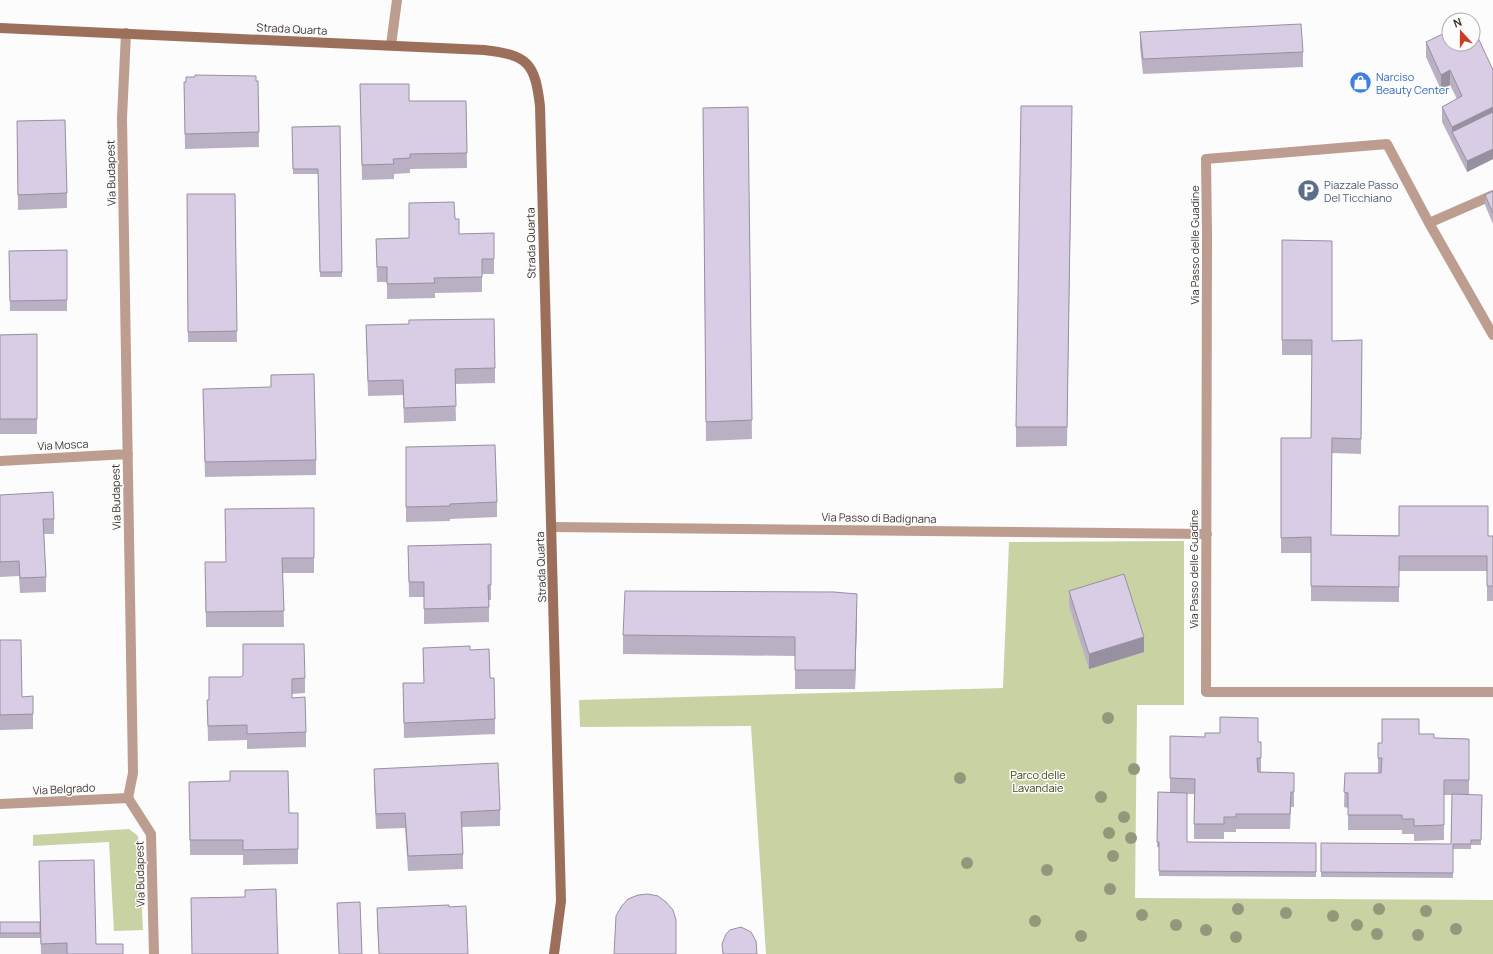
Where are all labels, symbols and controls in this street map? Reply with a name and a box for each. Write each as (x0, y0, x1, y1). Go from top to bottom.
north arrow (1441, 12, 1481, 52)
text: N (1451, 14, 1464, 31)
street label: Strada Quarta (256, 19, 328, 38)
place label: Narciso Beauty Center (1376, 69, 1449, 97)
shop icon: Narciso Beauty Center (1347, 70, 1373, 96)
street label: Via Budapest (102, 140, 119, 206)
place label: Piazzale Passo Del Ticchiano (1324, 177, 1399, 205)
parking icon: Piazzale Passo Del Ticchiano (1296, 178, 1322, 204)
street label: Via Passo delle Guadine (1187, 185, 1202, 305)
street label: Strada Quarta (522, 207, 539, 279)
street label: Via Mosca (37, 436, 89, 453)
street label: Via Budapest (107, 464, 124, 530)
street label: Via Passo di Badignana (821, 509, 937, 526)
street label: Via Passo delle Guadine (1186, 509, 1201, 629)
street label: Strada Quarta (532, 531, 549, 603)
park label: Parco delle Lavandaie (1010, 767, 1066, 795)
street label: Via Belgrado (32, 779, 96, 798)
street label: Via Budapest (131, 841, 148, 907)

